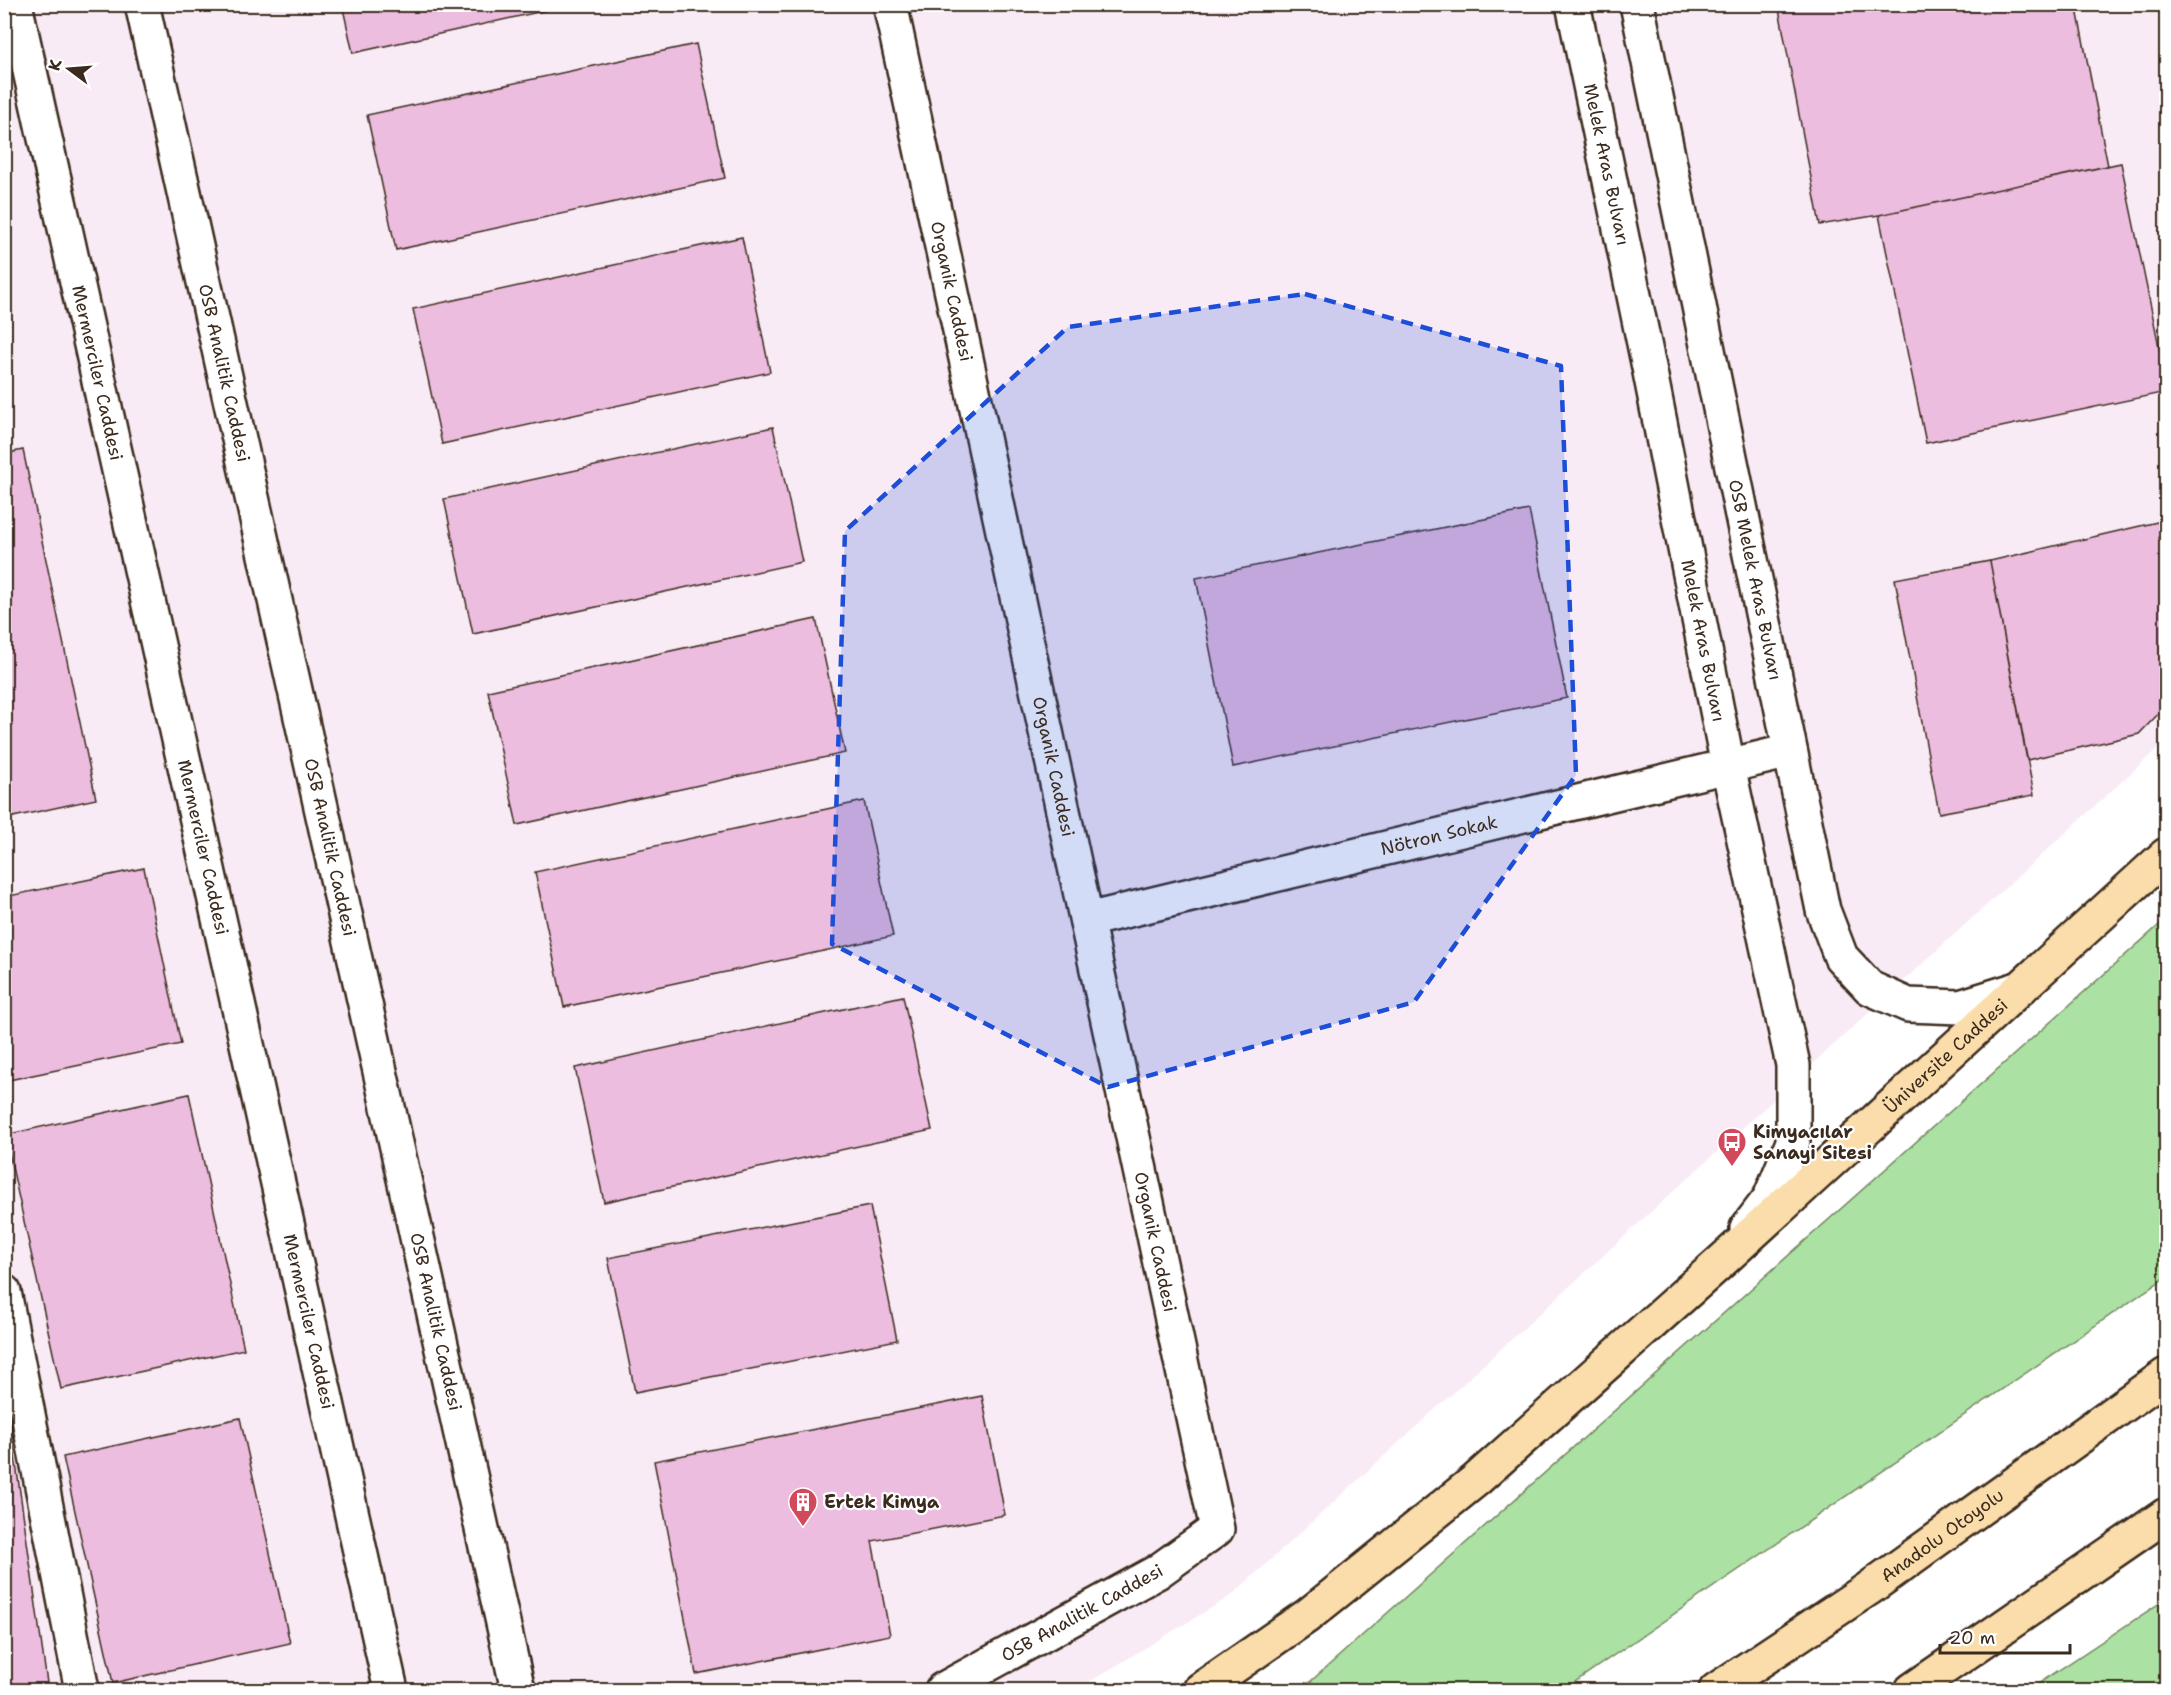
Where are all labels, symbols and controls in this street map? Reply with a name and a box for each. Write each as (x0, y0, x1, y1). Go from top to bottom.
north arrow (39, 39, 99, 99)
text: K (43, 57, 67, 73)
street label: Melek Aras Bulvarı (1578, 81, 1635, 248)
street label: Organik Caddesi (925, 219, 978, 364)
street label: OSB Analitik Caddesi (193, 282, 256, 464)
street label: Mermerciler Caddesi (66, 283, 128, 463)
street label: OSB Melek Aras Bulvarı (1723, 477, 1788, 683)
street label: Melek Aras Bulvarı (1675, 558, 1731, 724)
street label: Organik Caddesi (1027, 694, 1080, 839)
street label: OSB Analitik Caddesi (299, 756, 362, 939)
street label: Mermerciler Caddesi (172, 757, 234, 937)
street label: Nötron Sokak (1378, 810, 1500, 861)
street label: Üniversite Caddesi (1879, 993, 2013, 1119)
place label: Kimyacılar Sanayi Sitesi (1753, 1120, 1872, 1165)
bus stop icon: Kimyacılar Sanayi Sitesi (1716, 1126, 1748, 1168)
street label: Organik Caddesi (1129, 1169, 1182, 1314)
street label: OSB Analitik Caddesi (404, 1230, 467, 1413)
street label: Mermerciler Caddesi (278, 1232, 340, 1412)
street label: Anadolu Otoyolu (1876, 1483, 2009, 1588)
building icon: Ertek Kimya (787, 1486, 819, 1528)
place label: Ertek Kimya (824, 1490, 940, 1514)
street label: OSB Analitik Caddesi (997, 1558, 1167, 1668)
scale bar (1940, 1617, 2070, 1655)
text: 20 m (1949, 1626, 1995, 1650)

